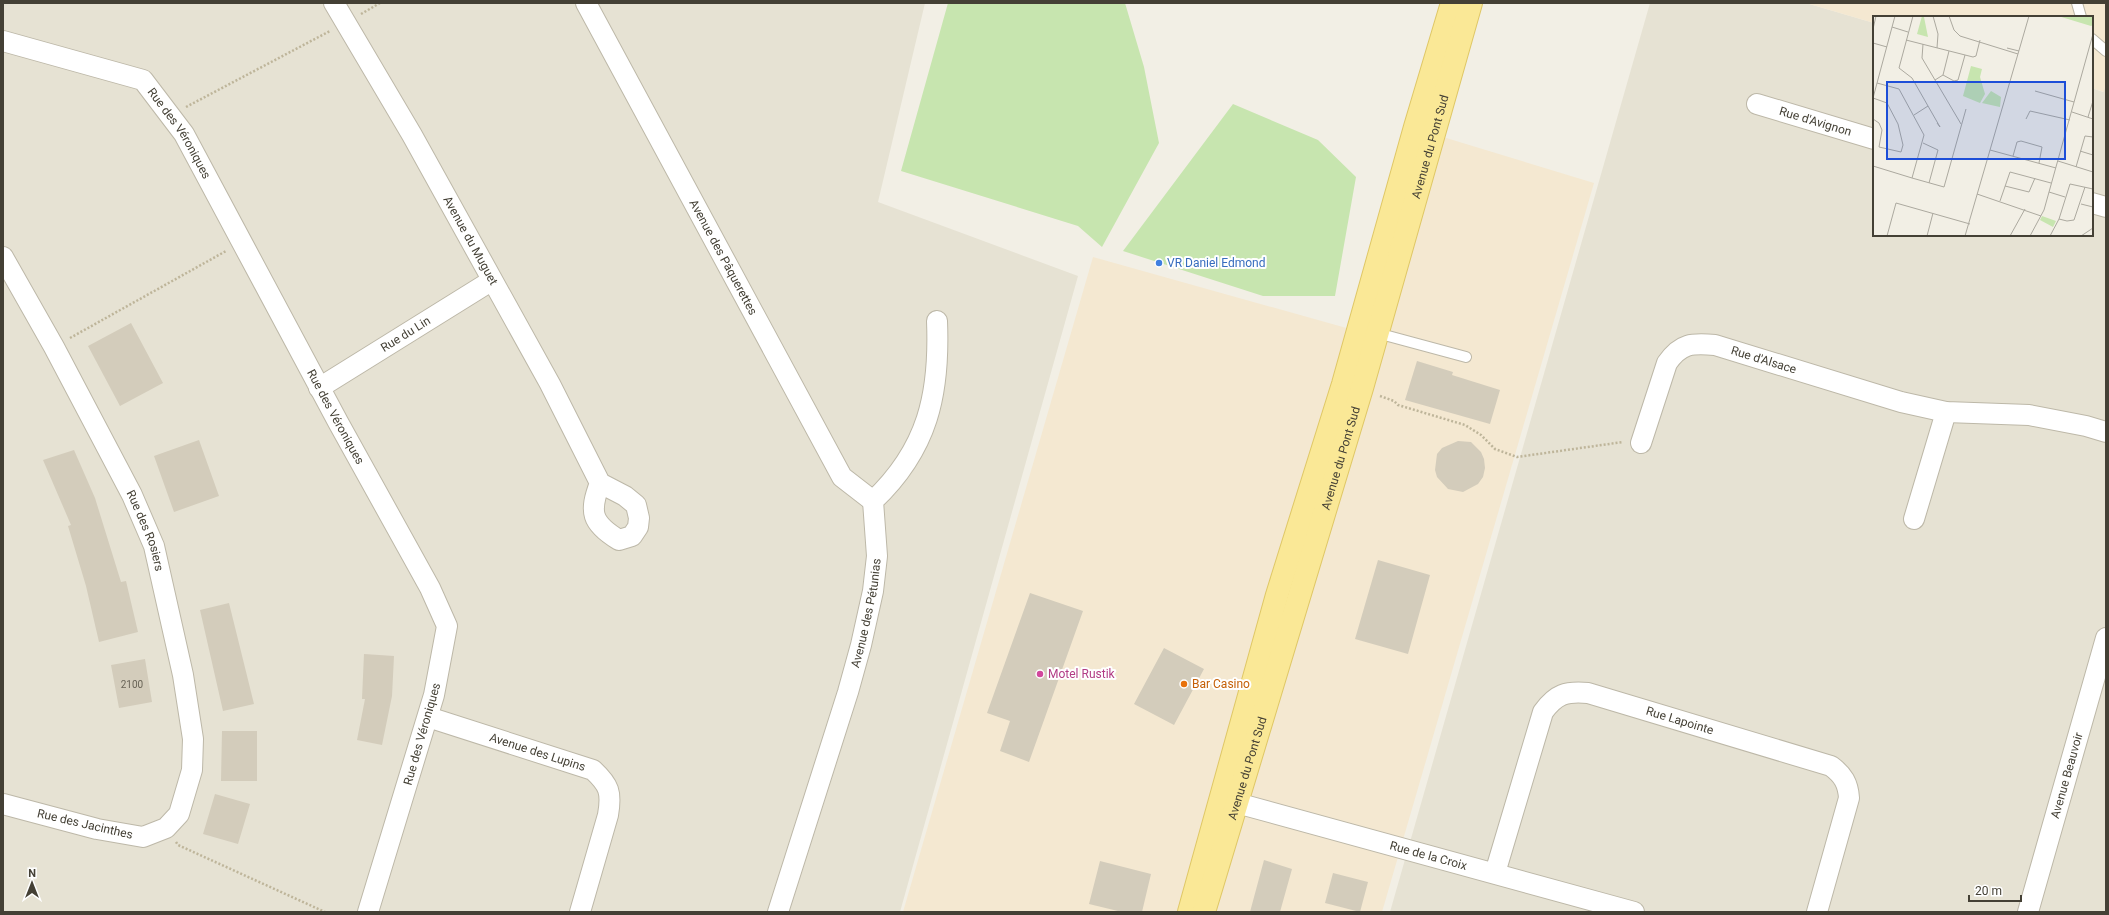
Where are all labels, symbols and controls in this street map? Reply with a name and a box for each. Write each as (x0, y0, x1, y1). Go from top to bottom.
inset map (1873, 16, 2093, 236)
street label: Rue des Véroniques (145, 85, 214, 181)
street label: Avenue du Pont Sud (1409, 93, 1452, 200)
street label: Rue d'Avignon (1778, 104, 1853, 139)
street label: Avenue du Muguet (440, 194, 501, 288)
street label: Avenue des Pâquerettes (686, 197, 760, 317)
place label: VR Daniel Edmond (1167, 256, 1265, 270)
marker: VR Daniel Edmond (1154, 258, 1164, 268)
street label: Rue du Lin (378, 313, 433, 355)
street label: Rue d'Alsace (1729, 343, 1798, 377)
street label: Rue des Véroniques (304, 367, 367, 467)
street label: Avenue du Pont Sud (1319, 405, 1363, 511)
street label: Rue des Rosiers (124, 488, 166, 573)
street label: Avenue des Pétunias (848, 558, 884, 669)
place label: Motel Rustik (1048, 667, 1116, 681)
marker: Motel Rustik (1035, 669, 1045, 679)
place label: Bar Casino (1192, 677, 1250, 691)
house number: 2100 (121, 679, 144, 690)
marker: Bar Casino (1179, 679, 1189, 689)
street label: Rue des Véroniques (401, 681, 443, 787)
street label: Rue Lapointe (1644, 704, 1715, 737)
street label: Avenue du Pont Sud (1225, 715, 1269, 822)
street label: Avenue des Lupins (488, 730, 587, 774)
street label: Avenue Beauvoir (2048, 731, 2086, 820)
street label: Rue des Jacinthes (36, 806, 134, 842)
street label: Rue de la Croix (1388, 838, 1469, 873)
north arrow (12, 863, 52, 903)
text: N (28, 867, 36, 880)
scale bar (1969, 877, 2021, 903)
text: 20 m (1975, 884, 2002, 898)

